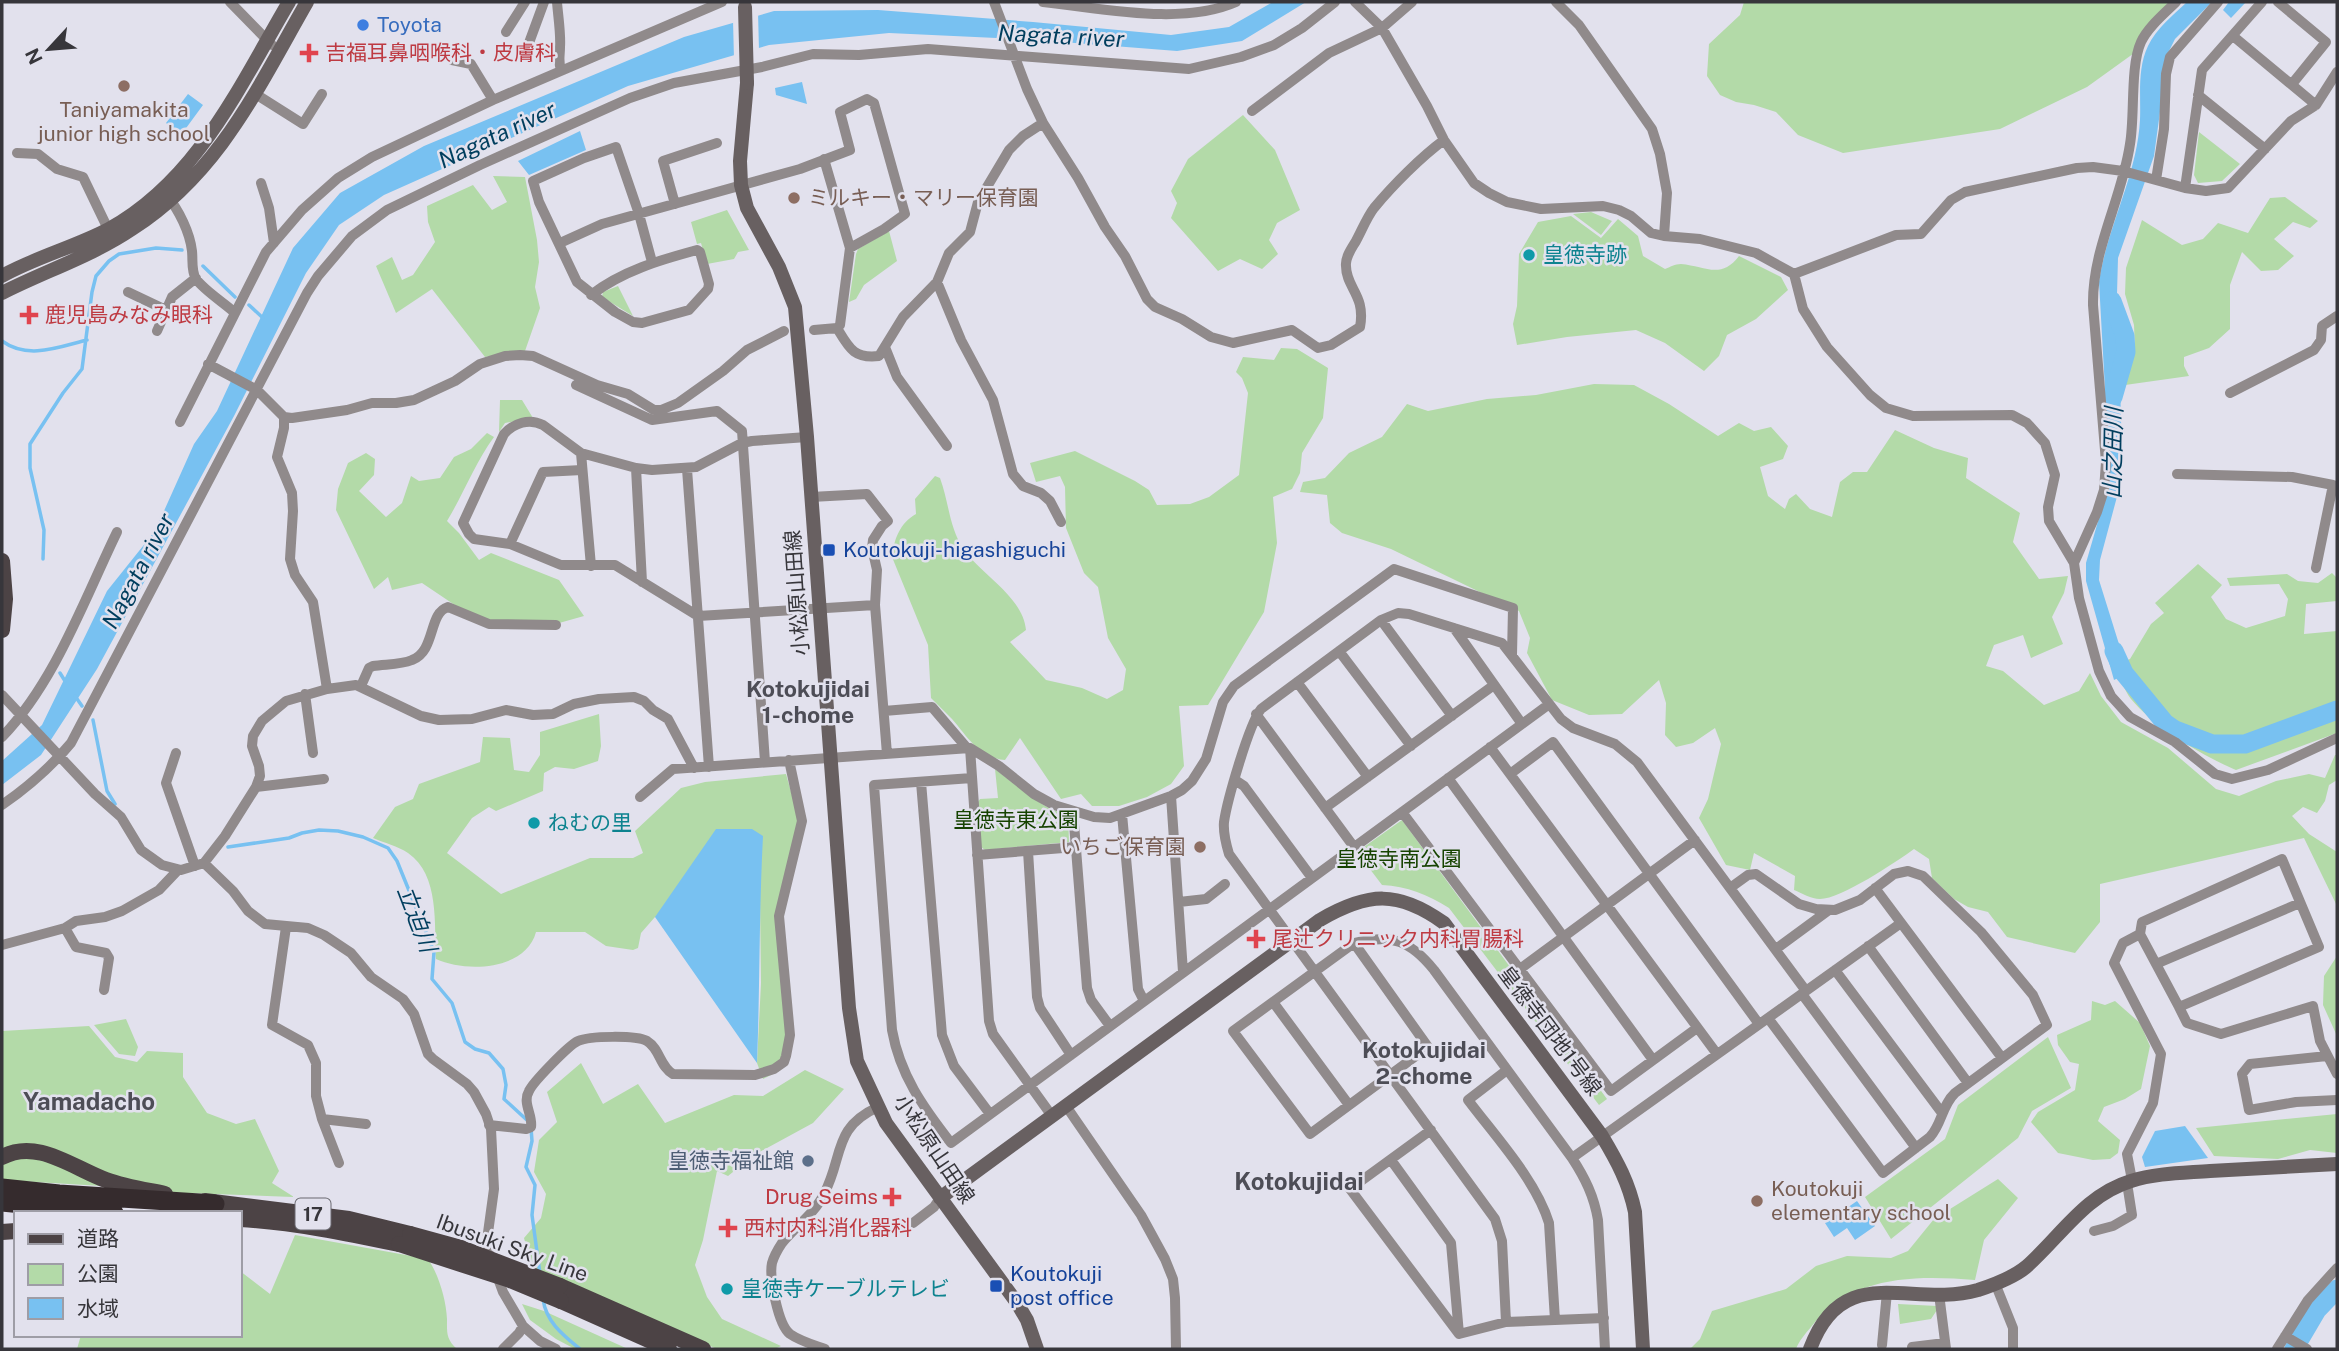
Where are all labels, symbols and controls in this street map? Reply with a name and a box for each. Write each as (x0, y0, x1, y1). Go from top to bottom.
place label: Toyota (377, 12, 442, 37)
north arrow (14, 14, 84, 84)
marker: Toyota (355, 17, 371, 33)
water label: Nagata river (997, 19, 1125, 52)
place label: 吉福耳鼻咽喉科・皮膚科 (325, 40, 556, 65)
marker: 吉福耳鼻咽喉科・皮膚科 (299, 43, 319, 63)
text: N (21, 45, 47, 68)
marker: Taniyamakita junior high school (116, 78, 132, 94)
water label: Nagata river (434, 95, 560, 174)
place label: Taniyamakita junior high school (37, 97, 210, 146)
place label: ミルキー・マリー保育園 (808, 185, 1039, 210)
marker: ミルキー・マリー保育園 (786, 190, 802, 206)
place label: 皇徳寺跡 (1543, 242, 1627, 267)
marker: 皇徳寺跡 (1521, 247, 1537, 263)
place label: 鹿児島みなみ眼科 (45, 302, 213, 327)
marker: 鹿児島みなみ眼科 (19, 305, 39, 325)
water label: 山之田川 (2098, 404, 2127, 499)
water label: Nagata river (96, 508, 179, 633)
street label: 小松原山田線 (780, 529, 813, 657)
place label: Koutokuji-higashiguchi (843, 537, 1066, 562)
marker: Koutokuji-higashiguchi (821, 542, 837, 558)
district label: Kotokujidai 1-chome (746, 675, 870, 728)
park label: 皇徳寺東公園 (953, 807, 1079, 832)
place label: ねむの里 (548, 810, 632, 835)
marker: ねむの里 (526, 815, 542, 831)
place label: いちご保育園 (1060, 834, 1186, 859)
marker: いちご保育園 (1192, 839, 1208, 855)
park label: 皇徳寺南公園 (1336, 846, 1462, 871)
water label: 立迫川 (392, 882, 444, 959)
place label: 尾辻クリニック内科胃腸科 (1272, 926, 1524, 951)
marker: 尾辻クリニック内科胃腸科 (1246, 929, 1266, 949)
street label: 皇徳寺団地1号線 (1494, 961, 1607, 1100)
district label: Kotokujidai 2-chome (1362, 1036, 1486, 1089)
district label: Yamadacho (23, 1087, 155, 1115)
street label: 小松原山田線 (889, 1090, 980, 1208)
place label: 皇徳寺福祉館 (668, 1148, 794, 1173)
marker: 皇徳寺福祉館 (800, 1153, 816, 1169)
district label: Kotokujidai (1234, 1167, 1364, 1195)
place label: Koutokuji elementary school (1771, 1176, 1951, 1225)
place label: Drug Seims (765, 1184, 878, 1209)
marker: Drug Seims (884, 1189, 900, 1205)
marker: Koutokuji elementary school (1749, 1193, 1765, 1209)
road number: 17 (296, 1198, 330, 1230)
street label: Ibusuki Sky Line (433, 1208, 591, 1287)
legend (14, 1211, 242, 1337)
place label: 西村内科消化器科 (744, 1215, 912, 1240)
marker: 西村内科消化器科 (718, 1218, 738, 1238)
text: 道路 (77, 1226, 119, 1251)
text: 公園 (77, 1261, 119, 1286)
place label: Koutokuji post office (1010, 1261, 1114, 1310)
place label: 皇徳寺ケーブルテレビ (741, 1276, 950, 1301)
marker: Koutokuji post office (988, 1278, 1004, 1294)
marker: 皇徳寺ケーブルテレビ (719, 1281, 735, 1297)
text: 水域 (77, 1296, 119, 1321)

